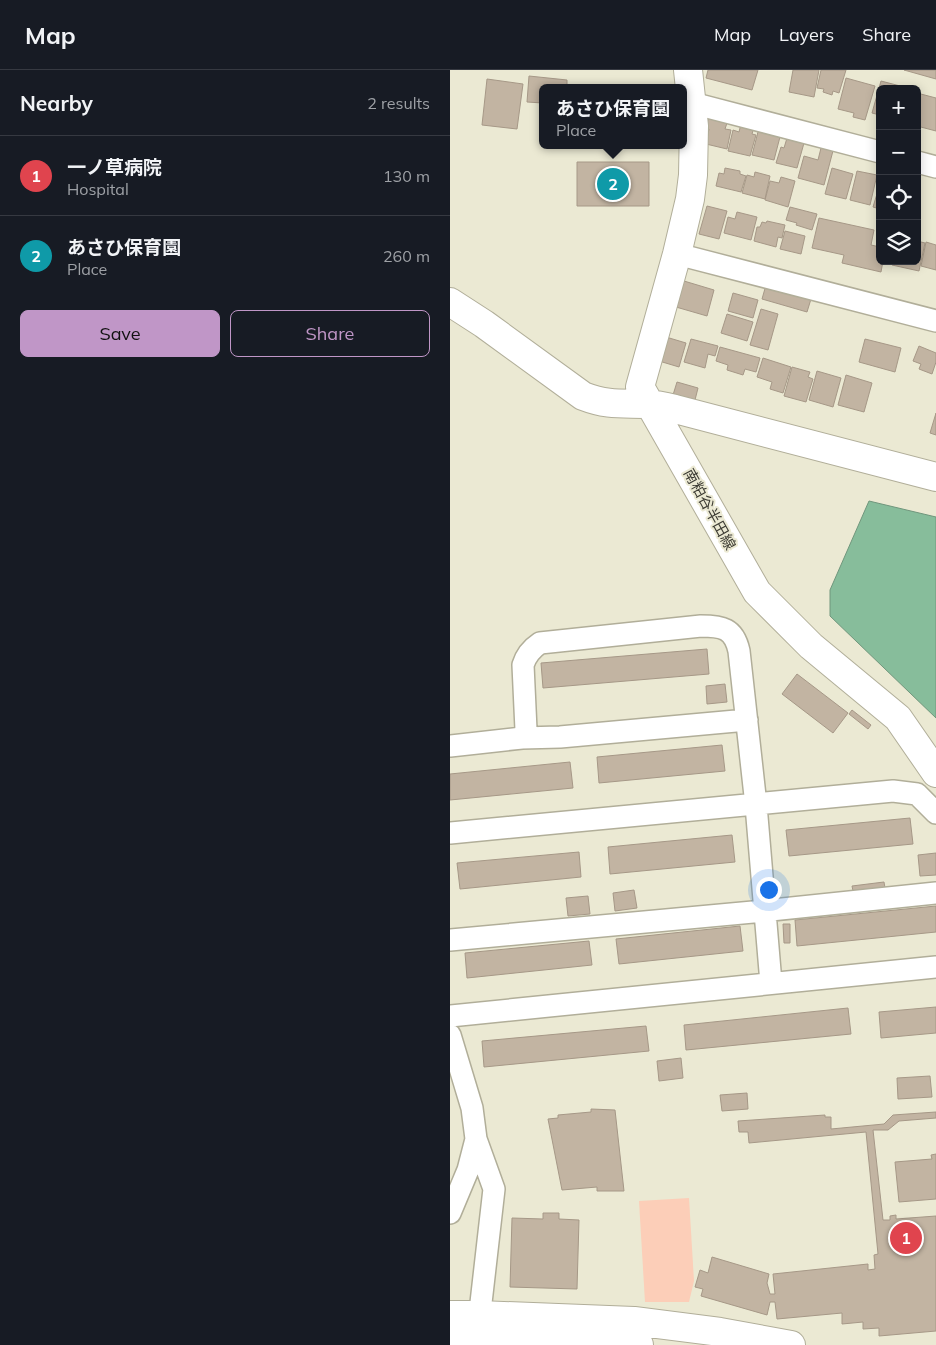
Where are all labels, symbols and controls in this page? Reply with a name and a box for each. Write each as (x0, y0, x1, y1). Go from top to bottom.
text: Map (25, 20, 76, 50)
text: Map (714, 23, 751, 46)
text: Layers (779, 23, 834, 46)
text: Share (862, 23, 911, 46)
popup (539, 84, 687, 149)
map controls (876, 85, 921, 265)
button: + (876, 85, 921, 130)
text: Nearby (20, 90, 93, 116)
text: 2 results (367, 93, 430, 113)
text: あさひ保育園 (556, 96, 670, 120)
text: Place (556, 120, 596, 140)
button: − (876, 130, 921, 175)
text: 一ノ草病院 (67, 155, 162, 179)
pin: 2 (597, 165, 629, 203)
text: 1 (31, 166, 41, 186)
text: 130 m (383, 166, 430, 186)
button: locate (876, 175, 921, 220)
text: Hospital (67, 179, 129, 199)
button: layers (876, 220, 921, 265)
text: あさひ保育園 (67, 235, 181, 259)
text: 2 (31, 246, 41, 266)
text: 260 m (383, 246, 430, 266)
text: Place (67, 259, 107, 279)
button: Save (20, 310, 220, 357)
button: Share (230, 310, 430, 357)
street label: 南粕谷半田線 (680, 465, 740, 553)
your location (756, 877, 782, 903)
pin: 1 (890, 1219, 922, 1257)

